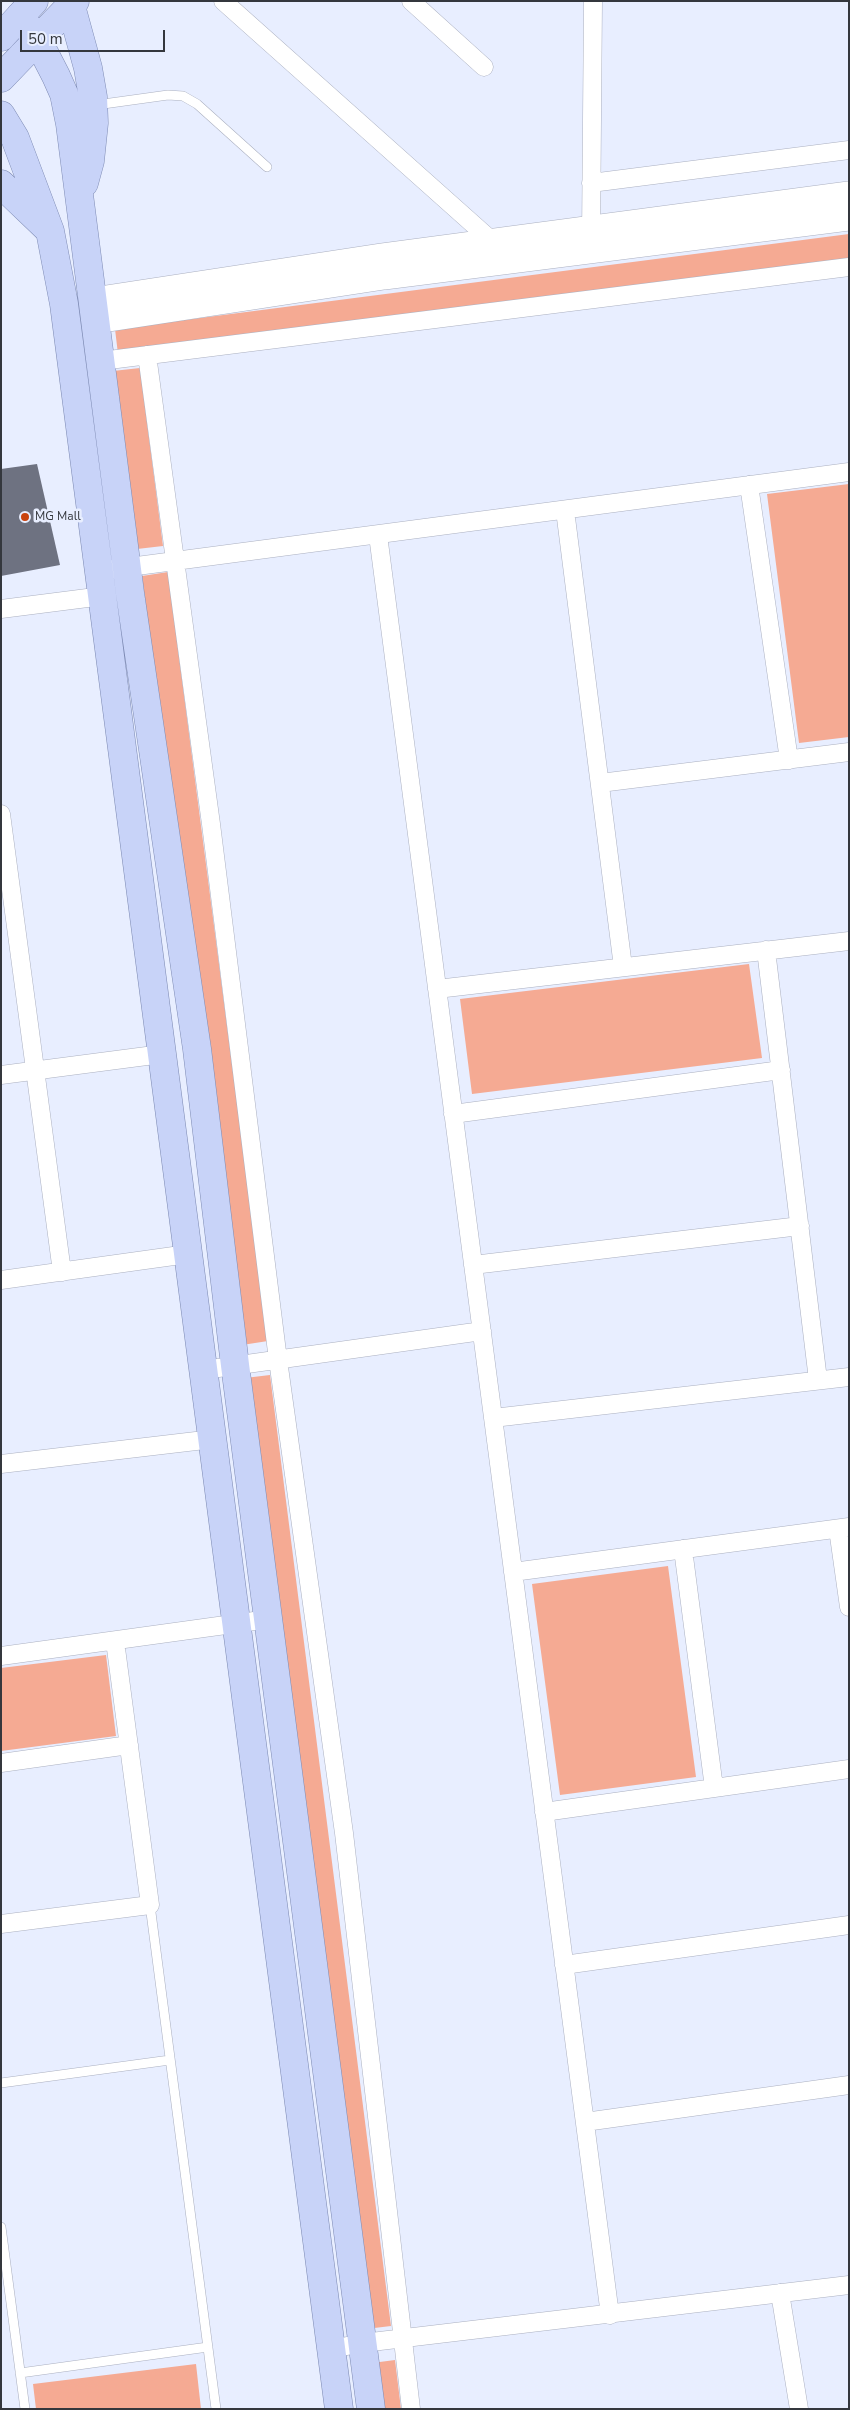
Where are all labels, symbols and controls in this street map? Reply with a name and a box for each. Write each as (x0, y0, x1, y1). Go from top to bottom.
scale bar (22, 20, 168, 52)
text: 50 m (28, 29, 63, 49)
place label: MG Mall (35, 510, 81, 524)
marker: MG Mall (19, 511, 31, 523)

